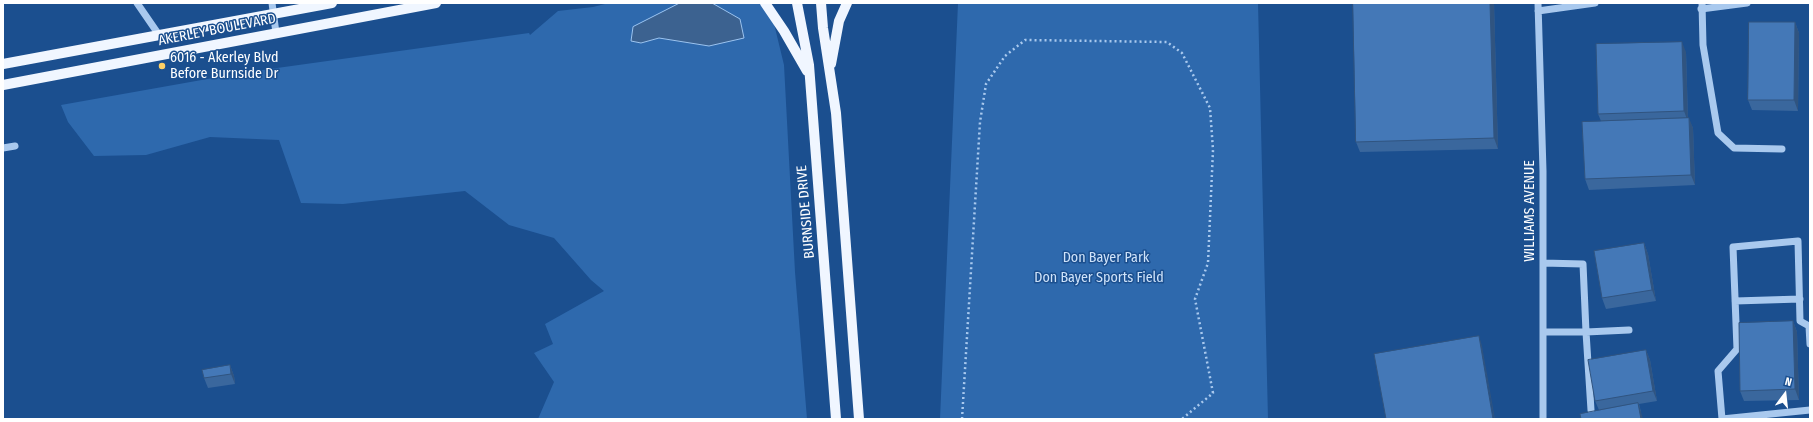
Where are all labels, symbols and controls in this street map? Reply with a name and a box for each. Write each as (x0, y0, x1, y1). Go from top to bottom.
street label: AKERLEY BOULEVARD (157, 10, 277, 50)
place label: 6016 - Akerley Blvd Before Burnside Dr (170, 50, 279, 82)
marker: 6016 - Akerley Blvd Before Burnside Dr (157, 61, 167, 71)
street label: WILLIAMS AVENUE (1522, 160, 1538, 262)
street label: BURNSIDE DRIVE (794, 165, 818, 259)
park label: Don Bayer Park (1063, 250, 1149, 266)
park label: Don Bayer Sports Field (1034, 270, 1164, 286)
north arrow (1765, 374, 1805, 414)
text: N (1783, 375, 1793, 389)

